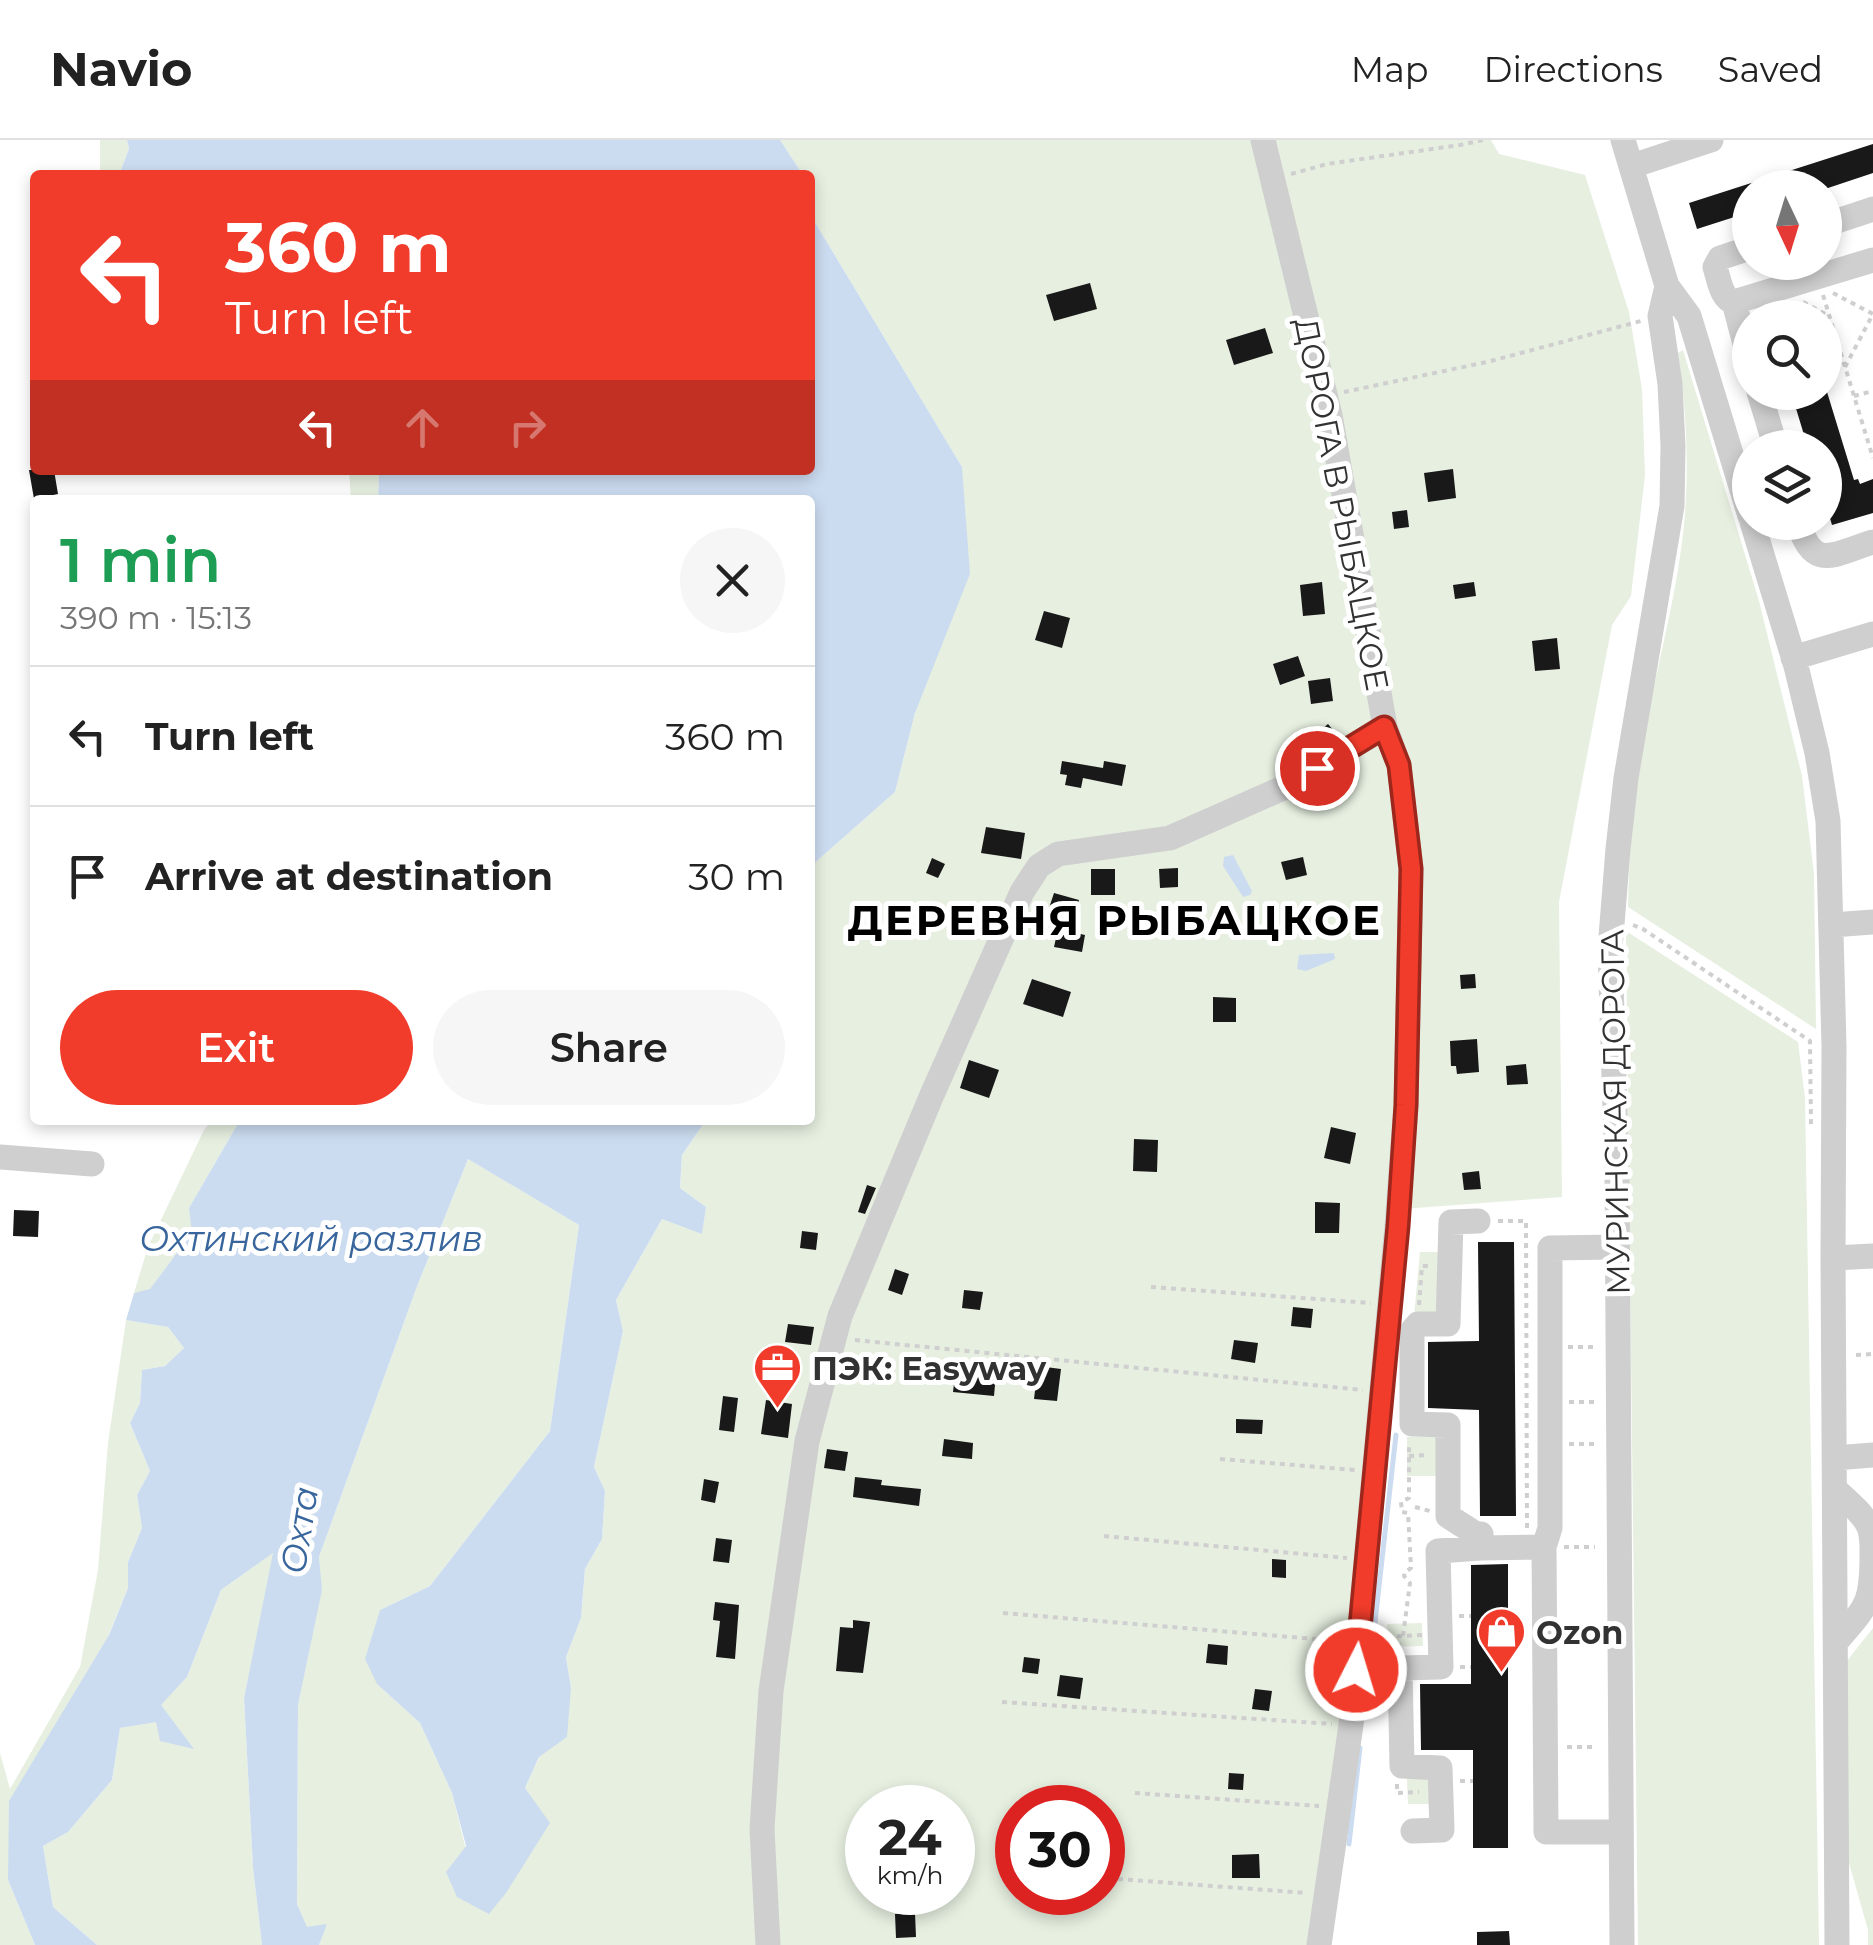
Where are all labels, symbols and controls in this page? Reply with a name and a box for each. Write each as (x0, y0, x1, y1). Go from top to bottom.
text: Navio (50, 40, 193, 98)
text: Map (1351, 48, 1429, 91)
text: Directions (1484, 48, 1663, 91)
text: Saved (1718, 48, 1823, 91)
north arrow (1732, 170, 1842, 280)
map controls (1732, 170, 1842, 540)
text: 360 m (225, 204, 452, 290)
icon: left (60, 210, 190, 340)
text: Turn left (225, 290, 413, 345)
button: search (1732, 300, 1842, 410)
street label: ДОРОГА В РЫБАЦКОЕ (1287, 315, 1397, 693)
icon: left (290, 400, 345, 455)
icon: ahead (395, 400, 450, 455)
icon: right (500, 400, 555, 455)
button: layers (1732, 430, 1842, 540)
text: 1 min (60, 524, 221, 597)
button: close (680, 528, 785, 633)
text: 390 m · 15:13 (60, 598, 252, 637)
icon: left (60, 709, 115, 764)
text: Turn left (145, 713, 314, 760)
text: 360 m (665, 713, 785, 760)
pin (1275, 726, 1360, 811)
icon: arrive (1290, 741, 1345, 796)
icon: arrive (60, 849, 115, 904)
text: Arrive at destination (145, 853, 553, 900)
text: 30 m (688, 853, 785, 900)
district label: ДЕРЕВНЯ РЫБАЦКОЕ (847, 894, 1383, 946)
street label: МУРИНСКАЯ ДОРОГА (1592, 929, 1638, 1295)
button: Exit (60, 990, 413, 1105)
button: Share (433, 990, 785, 1105)
water label: Охтинский разлив (139, 1217, 483, 1260)
office icon: ПЭК: Easyway (751, 1342, 803, 1410)
place label: ПЭК: Easyway (812, 1349, 1047, 1388)
water label: Охта (271, 1483, 327, 1577)
shop icon: Ozon (1475, 1606, 1527, 1674)
place label: Ozon (1536, 1613, 1623, 1652)
position arrow (1304, 1618, 1408, 1722)
speed limit sign: 30 (995, 1785, 1125, 1915)
text: 24 (878, 1807, 942, 1868)
text: km/h (877, 1860, 943, 1890)

